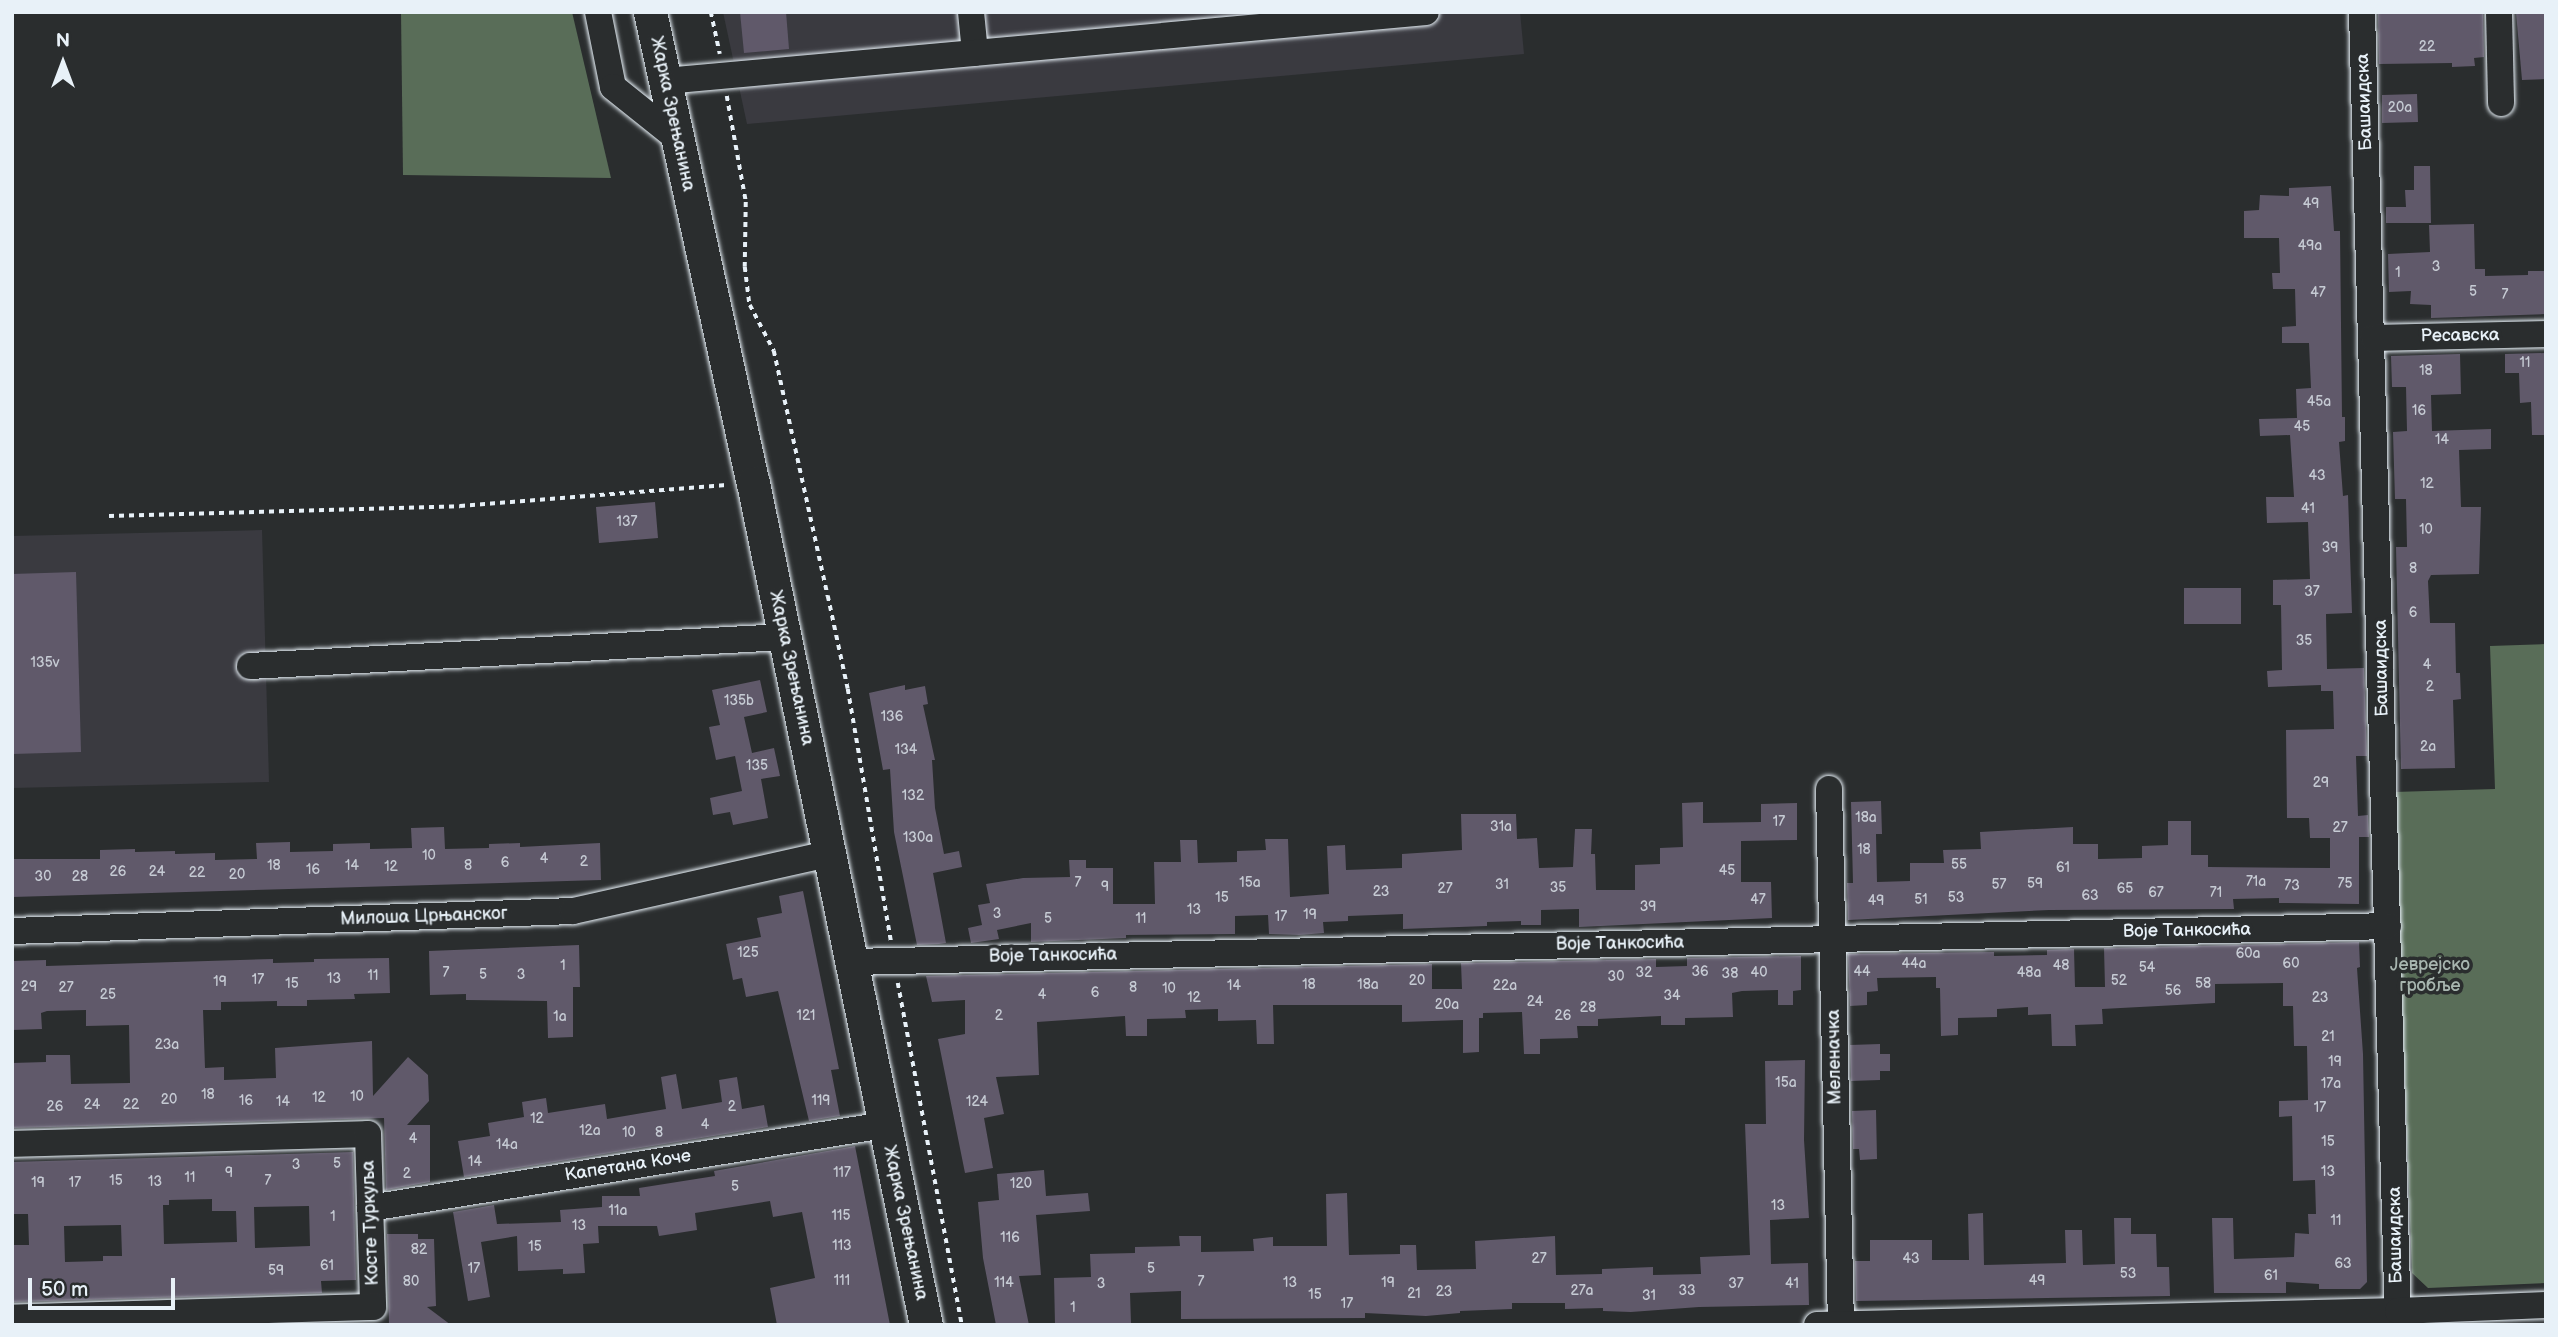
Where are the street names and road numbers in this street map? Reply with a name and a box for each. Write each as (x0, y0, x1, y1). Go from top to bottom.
street label: Жарка Зрењанина (645, 35, 699, 193)
street label: Башаидска (2353, 53, 2377, 151)
street label: Ресавска (2420, 325, 2500, 347)
street label: Жарка Зрењанина (764, 589, 818, 747)
street label: Башаидска (2370, 619, 2394, 717)
street label: Милоша Црњанског (340, 903, 508, 931)
street label: Воје Танкосића (2123, 919, 2251, 943)
street label: Воје Танкосића (1556, 932, 1684, 956)
street label: Воје Танкосића (989, 944, 1117, 968)
street label: Меленачка (1823, 1009, 1847, 1105)
street label: Жарка Зрењанина (878, 1144, 932, 1302)
street label: Капетана Коче (563, 1145, 693, 1187)
street label: Косте Туркуља (358, 1160, 384, 1286)
street label: Башаидска (2384, 1186, 2408, 1284)

